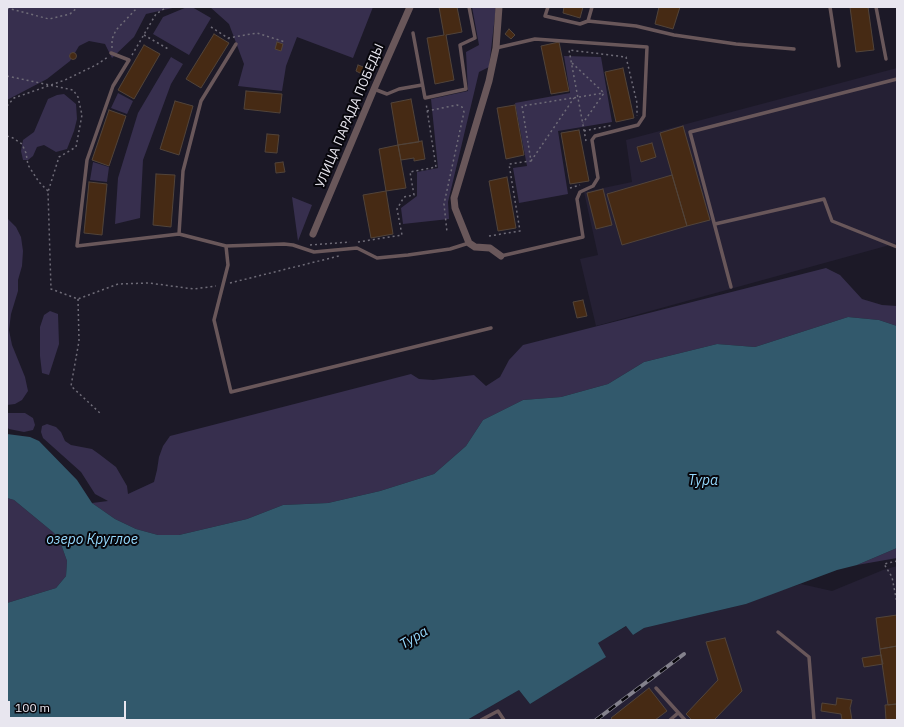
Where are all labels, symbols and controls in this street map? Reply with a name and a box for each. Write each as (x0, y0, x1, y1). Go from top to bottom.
street label: УЛИЦА ПАРАДА ПОБЕДЫ (313, 42, 387, 190)
water label: Тура (688, 473, 718, 489)
water label: озеро Круглое (46, 532, 138, 548)
water label: Тура (397, 623, 431, 653)
scale bar (10, 693, 128, 719)
text: 100 m (15, 700, 50, 715)

